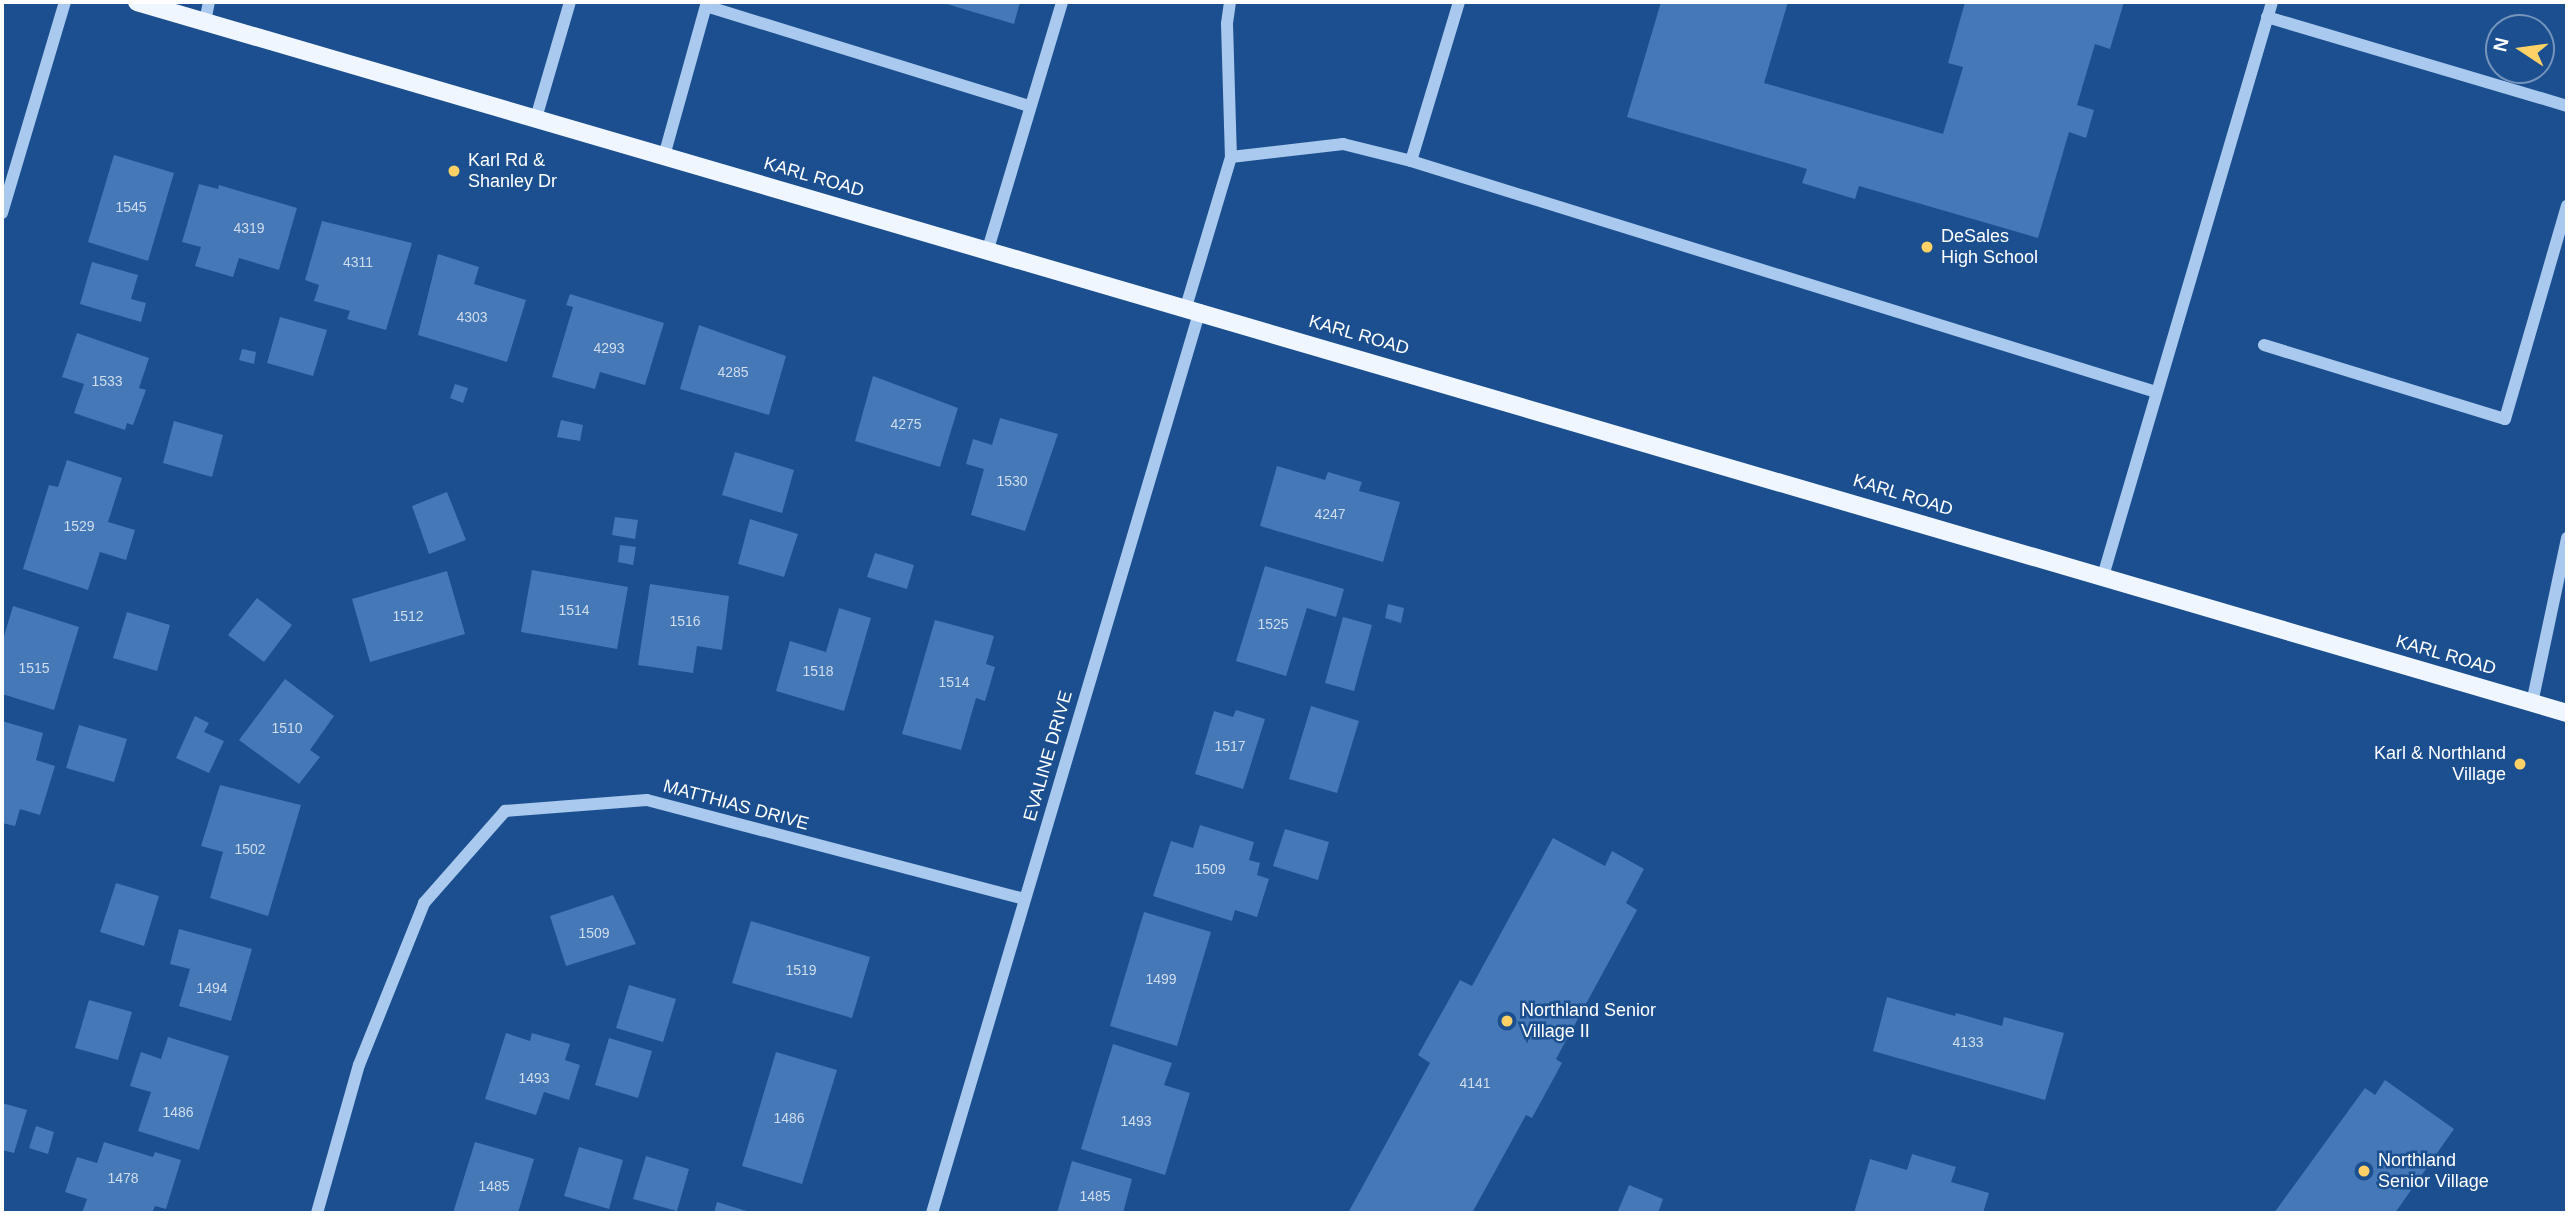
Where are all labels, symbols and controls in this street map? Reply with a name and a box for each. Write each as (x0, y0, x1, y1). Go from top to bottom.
north arrow (2485, 14, 2555, 84)
text: N (2489, 36, 2513, 54)
place label: Karl Rd & Shanley Dr (468, 150, 557, 192)
street label: KARL ROAD (761, 152, 867, 202)
marker: Karl Rd & Shanley Dr (446, 163, 462, 179)
house number: 1545 (115, 199, 147, 215)
house number: 4319 (233, 220, 265, 236)
place label: DeSales High School (1941, 226, 2038, 268)
marker: DeSales High School (1919, 239, 1935, 255)
house number: 4311 (343, 254, 373, 270)
house number: 4303 (456, 309, 488, 325)
street label: KARL ROAD (1306, 310, 1412, 360)
house number: 4293 (593, 340, 625, 356)
house number: 4285 (717, 364, 749, 380)
house number: 1533 (91, 373, 123, 389)
house number: 4275 (890, 416, 922, 432)
street label: KARL ROAD (1850, 469, 1956, 521)
house number: 1530 (996, 473, 1028, 489)
house number: 4247 (1314, 506, 1346, 522)
house number: 1529 (63, 518, 95, 534)
house number: 1514 (558, 602, 590, 618)
house number: 1512 (392, 608, 424, 624)
house number: 1516 (669, 613, 701, 629)
house number: 1525 (1257, 616, 1289, 632)
street label: KARL ROAD (2393, 630, 2499, 680)
house number: 1515 (18, 660, 50, 676)
house number: 1518 (802, 663, 834, 679)
house number: 1514 (938, 674, 970, 690)
street label: EVALINE DRIVE (1019, 688, 1077, 824)
house number: 1510 (271, 720, 303, 736)
house number: 1517 (1214, 738, 1246, 754)
place label: Karl & Northland Village (2374, 743, 2506, 786)
marker: Karl & Northland Village (2512, 756, 2528, 772)
street label: MATTHIAS DRIVE (661, 775, 811, 835)
house number: 1502 (234, 841, 266, 857)
house number: 1509 (1194, 861, 1226, 877)
house number: 1509 (578, 925, 610, 941)
house number: 1519 (785, 962, 817, 978)
house number: 1499 (1145, 971, 1177, 987)
house number: 1494 (196, 980, 228, 996)
place label: Northland Senior Village II (1521, 1000, 1656, 1042)
marker: Northland Senior Village II (1499, 1013, 1515, 1029)
house number: 4133 (1952, 1034, 1984, 1050)
house number: 1493 (518, 1070, 550, 1086)
house number: 4141 (1459, 1075, 1491, 1091)
house number: 1486 (162, 1104, 194, 1120)
house number: 1486 (773, 1110, 805, 1126)
house number: 1493 (1120, 1113, 1152, 1129)
place label: Northland Senior Village (2378, 1150, 2489, 1192)
marker: Northland Senior Village (2356, 1163, 2372, 1179)
house number: 1478 (107, 1170, 139, 1186)
house number: 1485 (478, 1178, 510, 1194)
house number: 1485 (1079, 1188, 1111, 1204)

